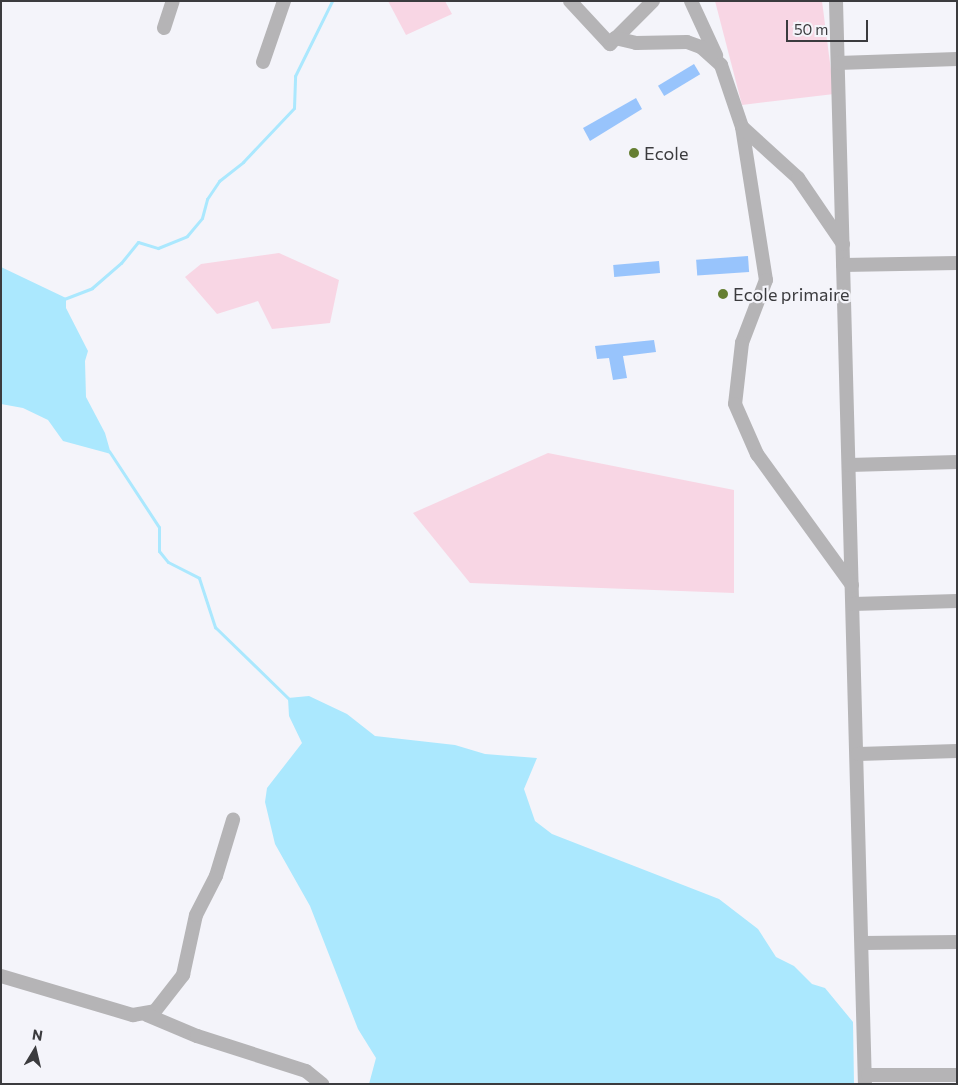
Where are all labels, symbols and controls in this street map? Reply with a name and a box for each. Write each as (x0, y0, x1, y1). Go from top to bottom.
scale bar (788, 10, 870, 42)
text: 50 m (794, 20, 828, 38)
place label: Ecole (644, 142, 688, 164)
marker: Ecole (628, 147, 640, 159)
place label: Ecole primaire (733, 283, 849, 305)
marker: Ecole primaire (717, 288, 729, 300)
north arrow (10, 1025, 60, 1075)
text: N (31, 1025, 44, 1044)

